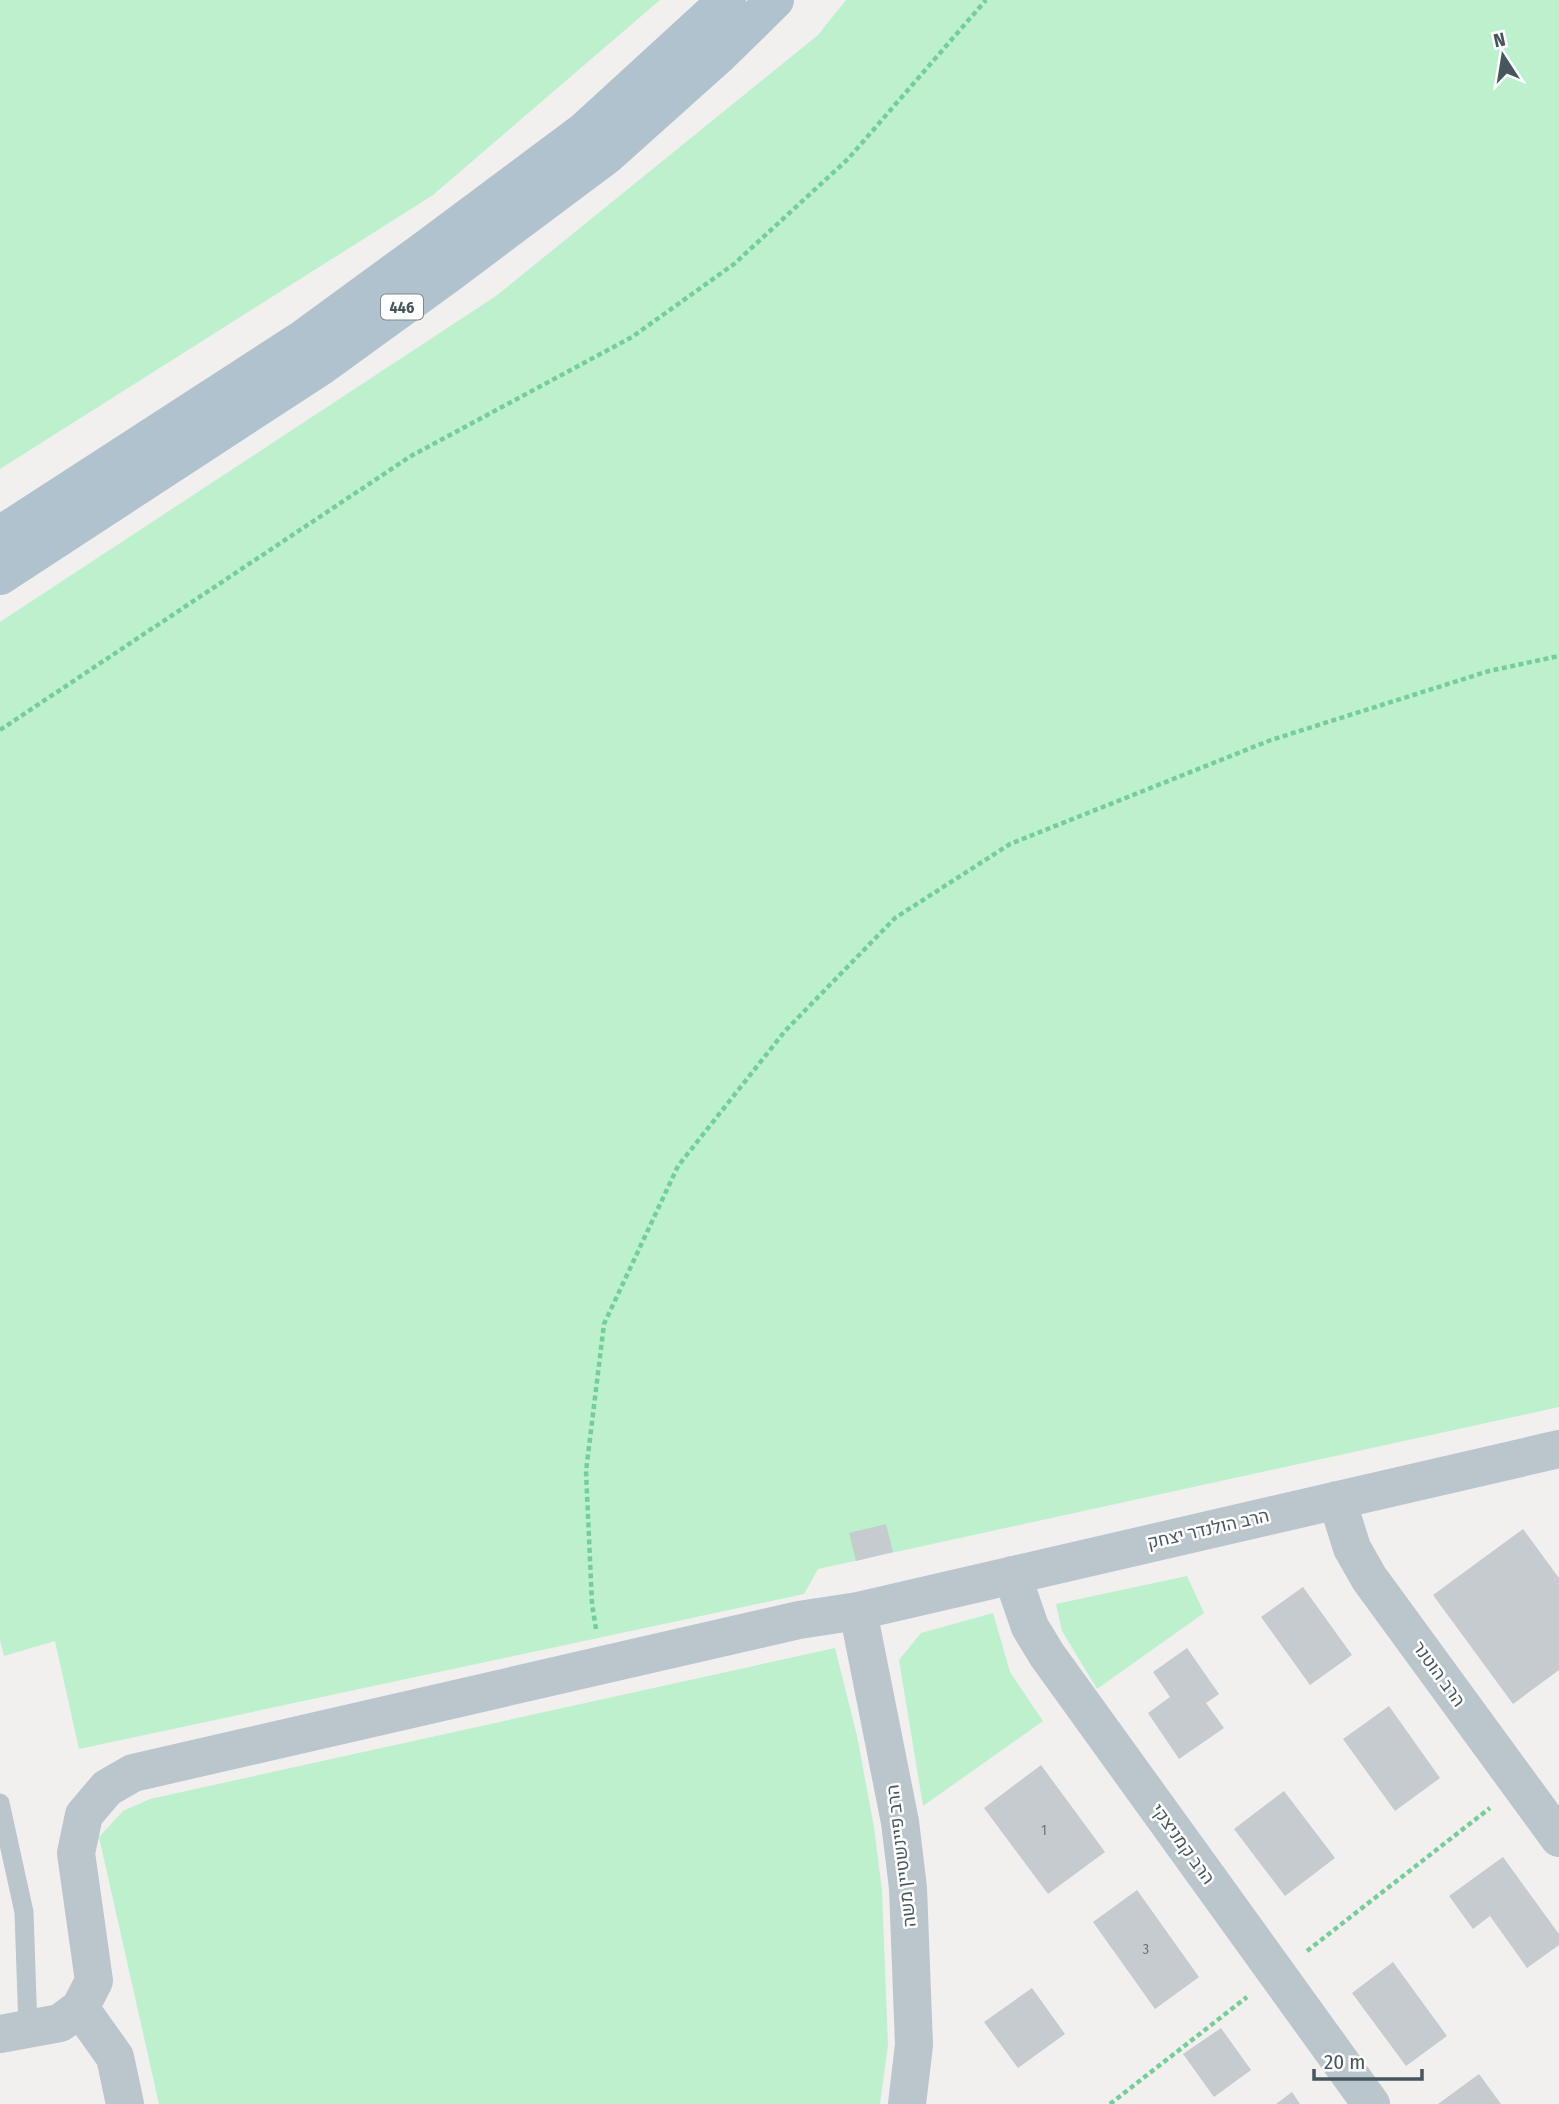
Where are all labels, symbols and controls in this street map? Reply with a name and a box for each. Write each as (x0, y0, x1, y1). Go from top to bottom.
north arrow (1468, 21, 1538, 91)
text: N (1492, 27, 1508, 52)
road number: 446 (381, 294, 423, 320)
street label: הרב הולנדר יצחק (1145, 1504, 1271, 1554)
street label: הרב הוטנר (1408, 1637, 1470, 1711)
street label: הרב פיינשטיין משה (881, 1783, 921, 1929)
street label: הרב קמניצקי (1146, 1799, 1220, 1889)
house number: 1 (1041, 1822, 1047, 1839)
house number: 3 (1143, 1941, 1149, 1958)
scale bar (1314, 2038, 1422, 2082)
text: 20 m (1324, 2049, 1365, 2075)

